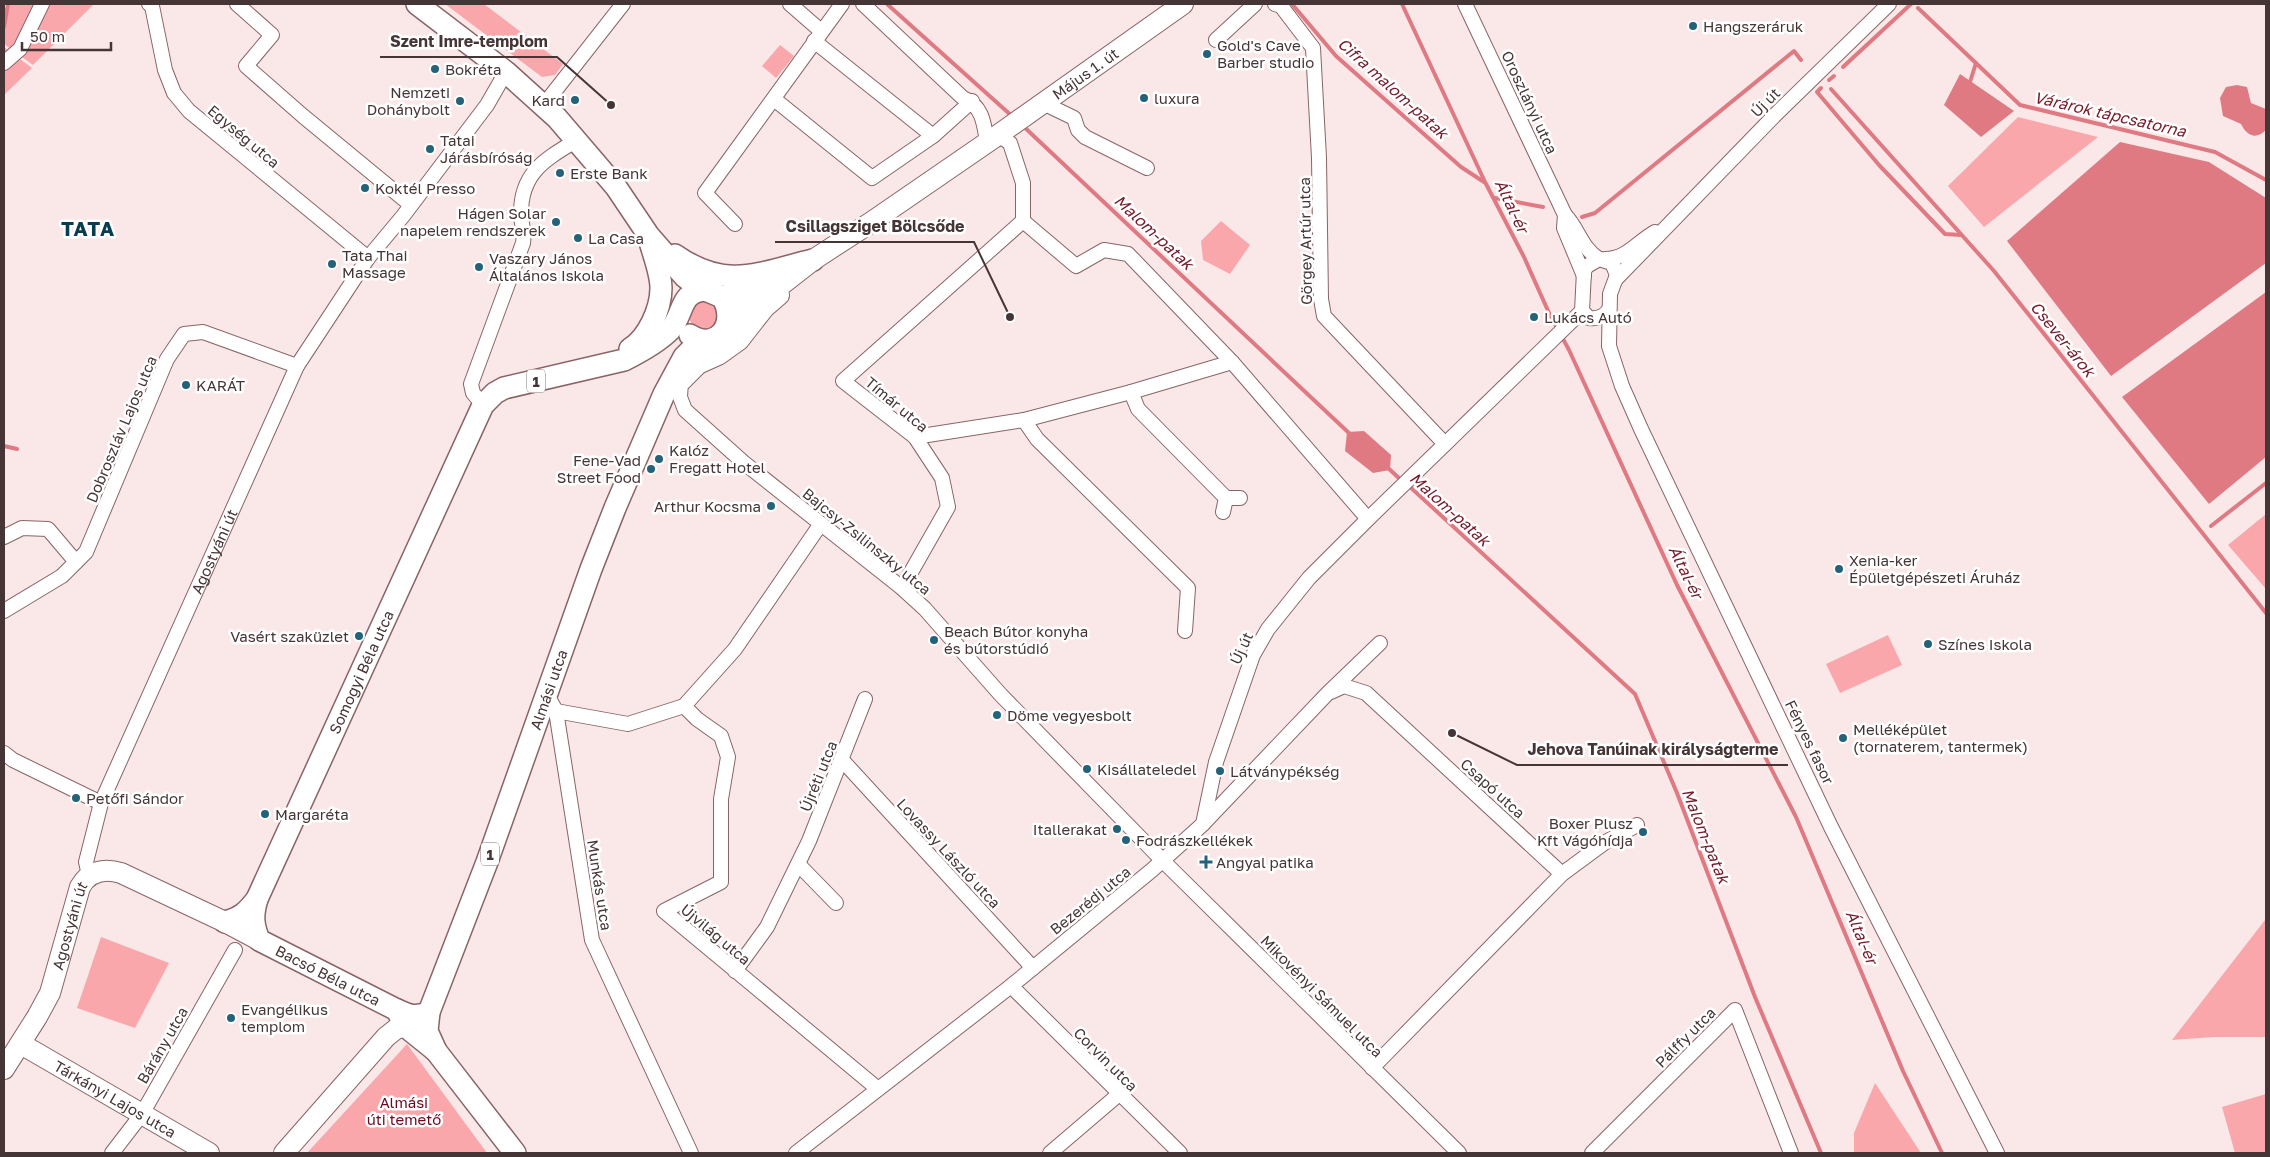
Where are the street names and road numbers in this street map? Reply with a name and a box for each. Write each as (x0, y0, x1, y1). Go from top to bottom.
street label: Május 1. út (1049, 44, 1122, 103)
street label: Oroszlányi utca (1498, 48, 1562, 156)
street label: Új út (1747, 84, 1783, 120)
street label: Egység utca (205, 101, 283, 171)
street label: Görgey Artúr utca (1295, 177, 1315, 305)
street label: Dobroszláv Lajos utca (82, 353, 160, 505)
road number: 1 (527, 370, 545, 392)
street label: Tímár utca (862, 373, 932, 435)
street label: Bajcsy-Zsilinszky utca (799, 484, 935, 598)
street label: Agostyáni út (187, 506, 241, 597)
street label: Somogyi Béla utca (325, 607, 397, 737)
street label: Új út (1226, 629, 1256, 667)
street label: Almási utca (526, 647, 571, 732)
street label: Fényes fasor (1782, 697, 1838, 787)
street label: Újréti utca (796, 738, 840, 814)
street label: Csapó utca (1457, 754, 1529, 822)
street label: Lovassy László utca (893, 794, 1005, 912)
street label: Munkás utca (584, 838, 616, 932)
road number: 1 (481, 842, 499, 866)
street label: Bezerédj utca (1046, 862, 1134, 938)
street label: Agostyáni út (48, 877, 90, 972)
street label: Újvilág utca (678, 900, 754, 968)
street label: Mikovényi Sámuel utca (1257, 931, 1387, 1061)
street label: Bacsó Béla utca (273, 941, 383, 1009)
street label: Bárány utca (133, 1003, 191, 1087)
street label: Pálffy utca (1651, 1003, 1719, 1071)
street label: Corvin utca (1070, 1023, 1142, 1095)
street label: Tárkányi Lajos utca (51, 1056, 179, 1141)

